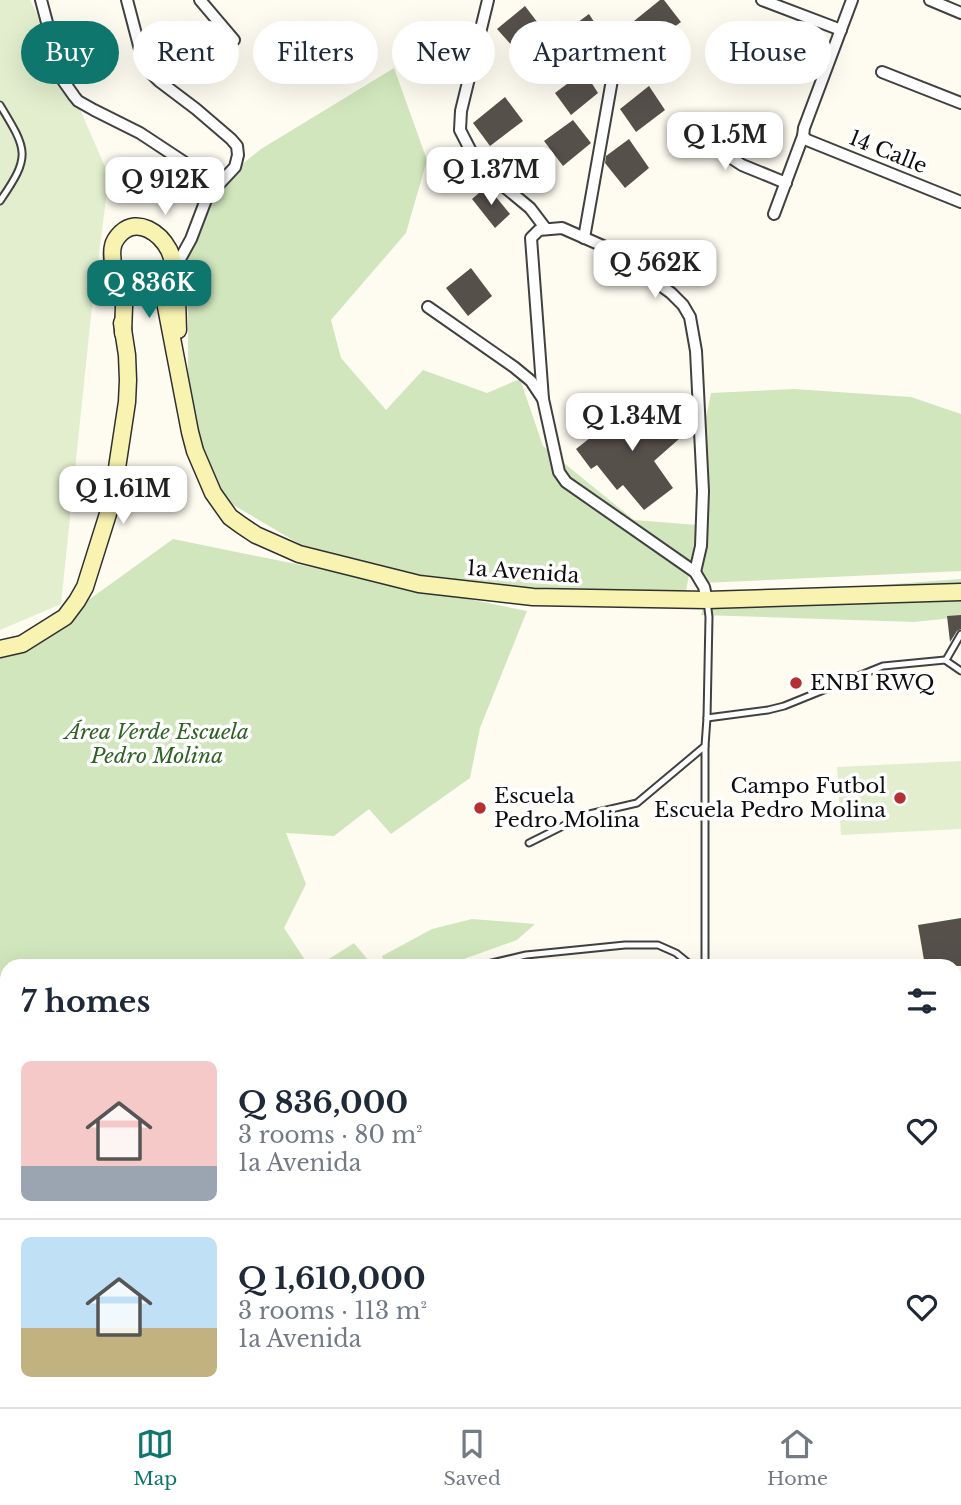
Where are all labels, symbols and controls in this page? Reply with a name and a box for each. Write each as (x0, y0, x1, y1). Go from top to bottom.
chip: Buy (21, 21, 119, 84)
chip: Rent (133, 21, 239, 84)
chip: Filters (253, 21, 378, 84)
chip: New (392, 21, 495, 84)
chip: Apartment (509, 21, 691, 84)
chip: House (705, 21, 831, 84)
pin: Q 1.5M (668, 113, 782, 172)
text: Q 1.5M (683, 121, 767, 149)
street label: 14 Calle (845, 125, 931, 179)
pin: Q 1.37M (426, 148, 556, 207)
text: Q 1.37M (442, 156, 540, 184)
pin: Q 912K (108, 158, 222, 217)
text: Q 912K (121, 166, 209, 194)
pin: Q 562K (598, 240, 712, 300)
text: Q 562K (609, 249, 701, 277)
pin: Q 836K (92, 260, 206, 320)
text: Q 836K (103, 269, 195, 297)
pin: Q 1.34M (567, 393, 697, 453)
text: Q 1.34M (582, 402, 682, 430)
pin: Q 1.61M (58, 466, 188, 526)
text: Q 1.61M (75, 475, 171, 503)
street label: 1a Avenida (466, 555, 581, 589)
place label: ENBI RWQ (810, 670, 935, 696)
marker: ENBI RWQ (788, 675, 804, 691)
park label: Área Verde Escuela Pedro Molina (62, 719, 249, 769)
place label: Campo Futbol Escuela Pedro Molina (654, 773, 886, 823)
place label: Escuela Pedro Molina (494, 783, 640, 833)
marker: Campo Futbol Escuela Pedro Molina (892, 790, 908, 806)
marker: Escuela Pedro Molina (472, 800, 488, 816)
icon: filters (903, 982, 941, 1020)
text: 7 homes (21, 983, 150, 1020)
text: Q 836,000 (238, 1084, 408, 1121)
icon: home (77, 1089, 161, 1173)
icon: heart (903, 1112, 941, 1150)
text: 3 rooms · 80 m² (238, 1121, 423, 1149)
text: 1a Avenida (238, 1149, 362, 1177)
text: Q 1,610,000 (238, 1260, 426, 1297)
icon: home (77, 1265, 161, 1349)
icon: heart (903, 1288, 941, 1326)
text: 3 rooms · 113 m² (238, 1297, 427, 1325)
text: 1a Avenida (238, 1325, 362, 1353)
tab: Map (133, 1425, 177, 1490)
tab: Saved (444, 1425, 501, 1490)
tab: Home (767, 1425, 828, 1490)

